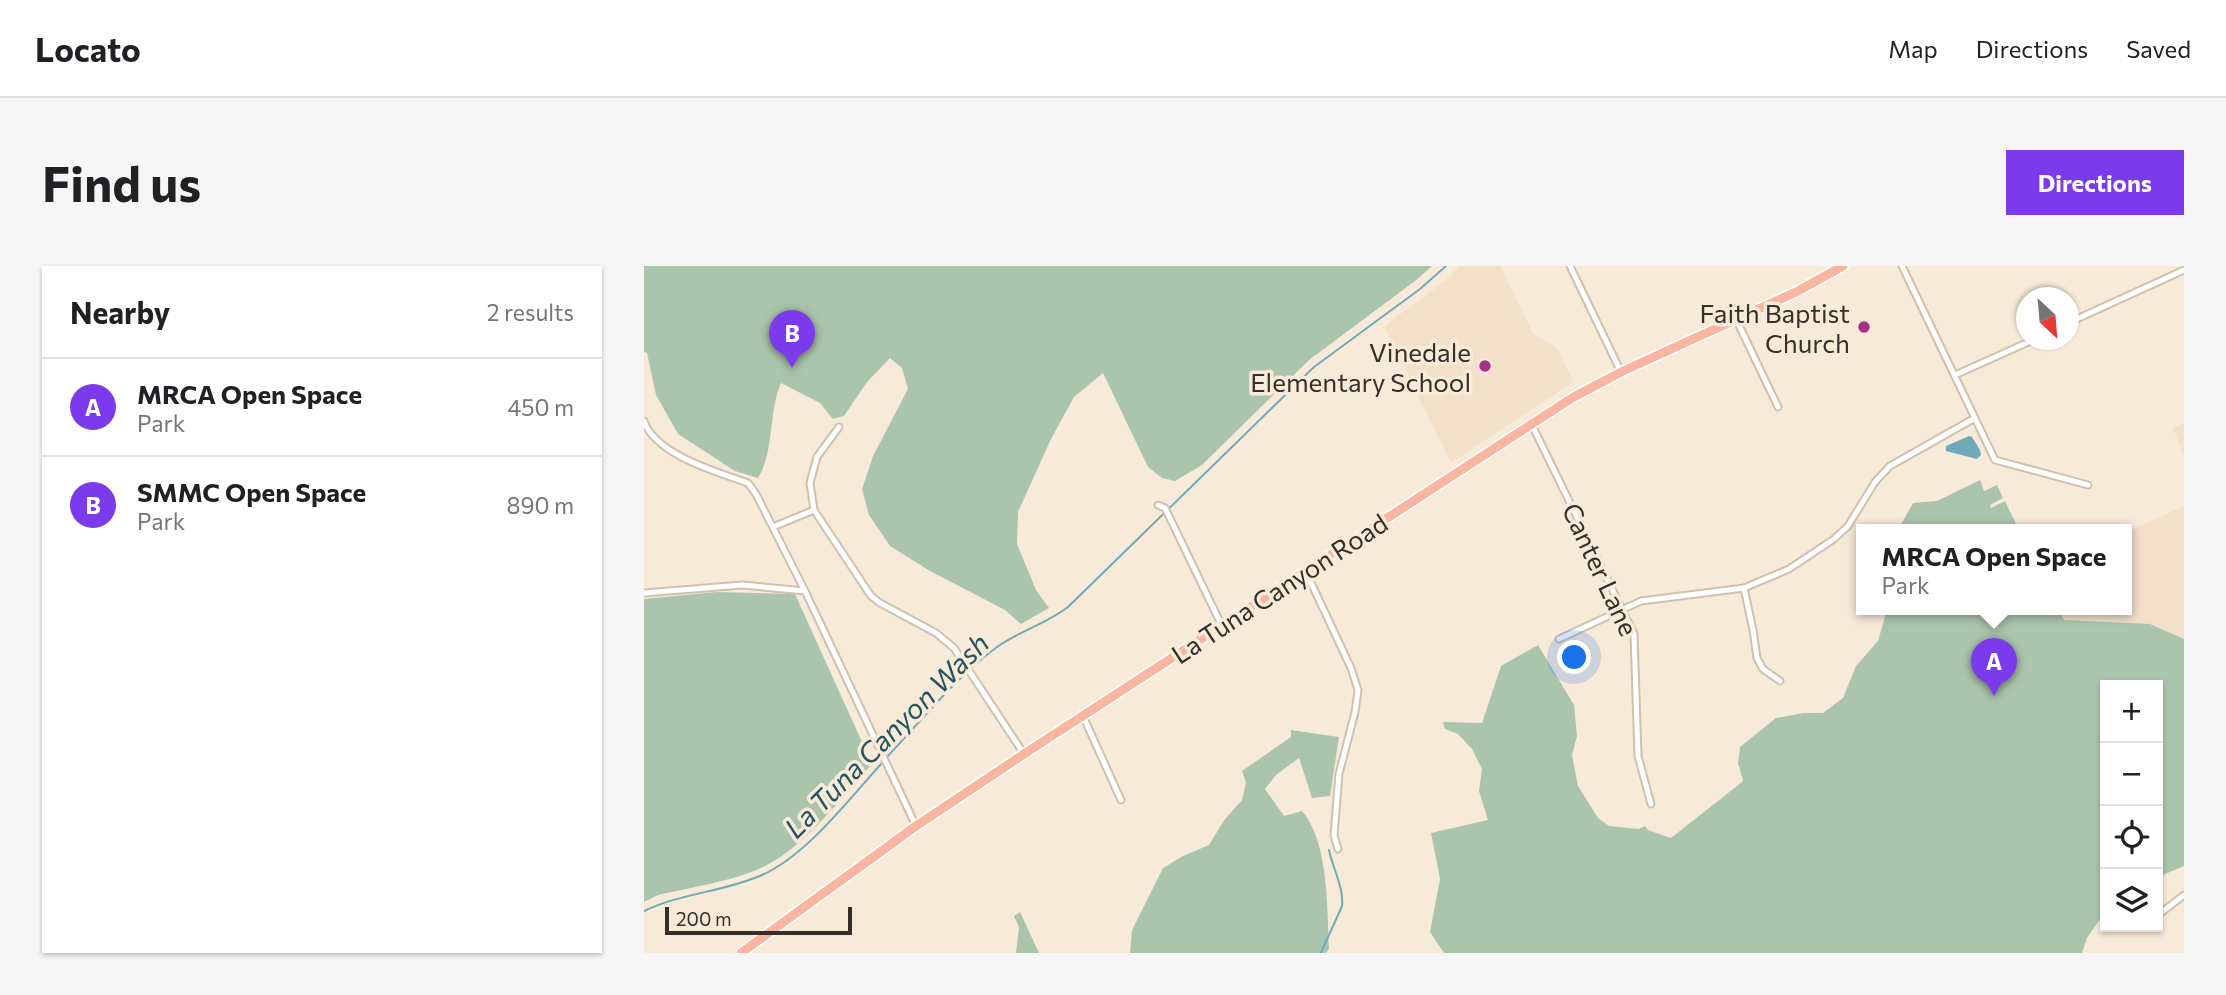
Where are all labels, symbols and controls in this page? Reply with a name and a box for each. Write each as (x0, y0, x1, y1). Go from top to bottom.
text: Locato (35, 28, 141, 69)
text: Map (1888, 34, 1938, 63)
text: Directions (1976, 34, 2088, 63)
text: Saved (2126, 34, 2191, 63)
button: Directions (2006, 150, 2184, 215)
text: Find us (42, 152, 201, 212)
north arrow (2016, 287, 2079, 350)
text: Nearby (70, 293, 170, 330)
place label: Faith Baptist Church (1699, 297, 1850, 358)
text: 2 results (487, 298, 574, 326)
pin: B (769, 310, 815, 368)
marker: Faith Baptist Church (1856, 319, 1872, 335)
place label: Vinedale Elementary School (1250, 336, 1471, 397)
marker: Vinedale Elementary School (1477, 358, 1493, 374)
text: MRCA Open Space (137, 378, 362, 409)
text: A (85, 393, 101, 421)
text: 450 m (508, 393, 574, 421)
text: Park (137, 409, 185, 437)
text: SMMC Open Space (137, 476, 366, 507)
text: B (85, 491, 101, 519)
text: 890 m (507, 491, 574, 519)
street label: Canter Lane (1557, 498, 1645, 640)
text: Park (137, 507, 185, 535)
street label: La Tuna Canyon Road (1165, 507, 1393, 669)
popup (1856, 524, 2132, 615)
text: MRCA Open Space (1881, 540, 2107, 571)
text: Park (1881, 571, 1930, 599)
water label: La Tuna Canyon Wash (777, 626, 995, 844)
pin: A (1971, 638, 2017, 696)
your location (1557, 640, 1591, 674)
map controls (2100, 680, 2163, 932)
button: + (2100, 680, 2163, 743)
button: − (2100, 743, 2163, 806)
button: locate (2100, 806, 2163, 869)
button: layers (2100, 869, 2163, 932)
scale bar (665, 904, 852, 936)
text: 200 m (676, 907, 732, 930)

